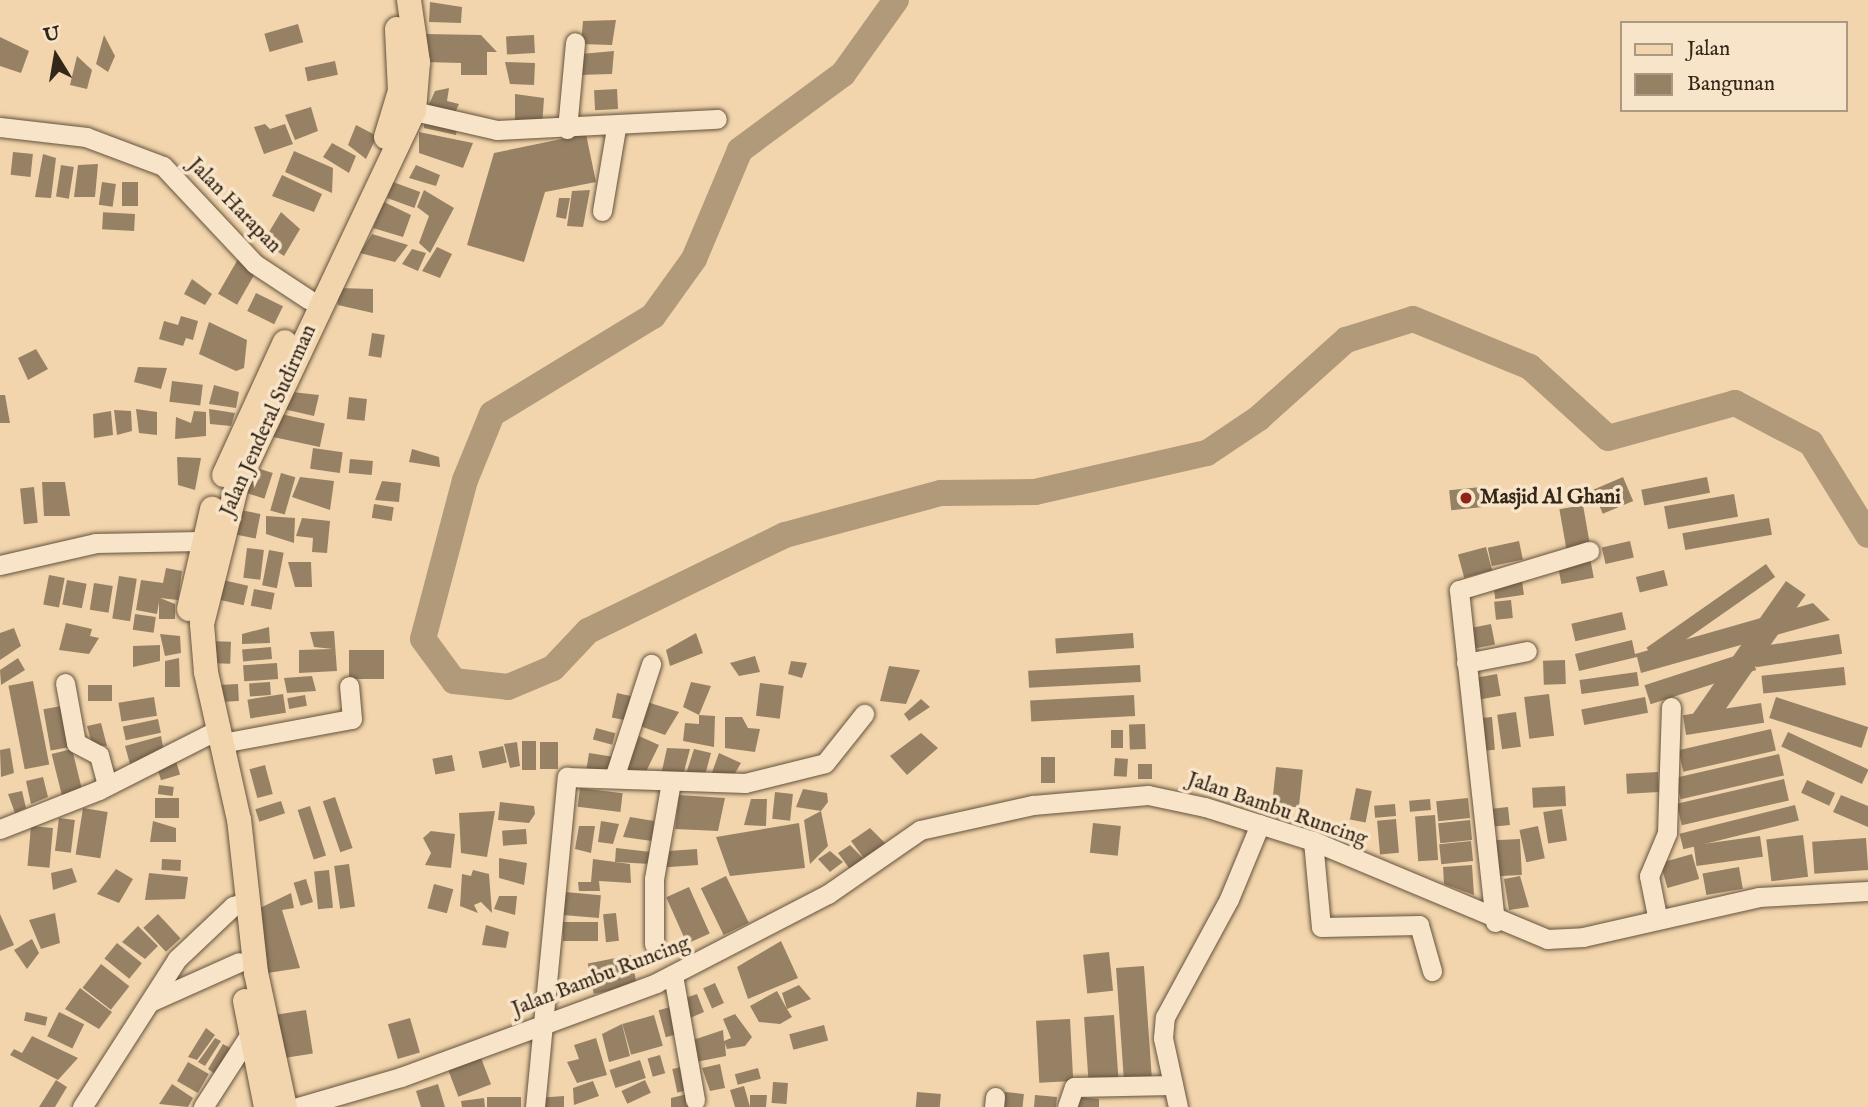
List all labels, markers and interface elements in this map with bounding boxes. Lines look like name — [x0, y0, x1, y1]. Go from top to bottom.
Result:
north arrow — [21, 21, 91, 91]
legend — [1619, 21, 1847, 112]
text: U — [42, 22, 62, 49]
text: Jalan — [1687, 36, 1730, 63]
text: Bangunan — [1687, 71, 1775, 98]
street label: Jalan Harapan — [182, 153, 286, 259]
street label: Jalan Jenderal Sudirman — [215, 321, 323, 521]
place label: Masjid Al Ghani — [1480, 485, 1621, 511]
marker: Masjid Al Ghani — [1458, 490, 1474, 506]
street label: Jalan Bambu Runcing — [1184, 767, 1370, 853]
street label: Jalan Bambu Runcing — [508, 931, 694, 1023]

